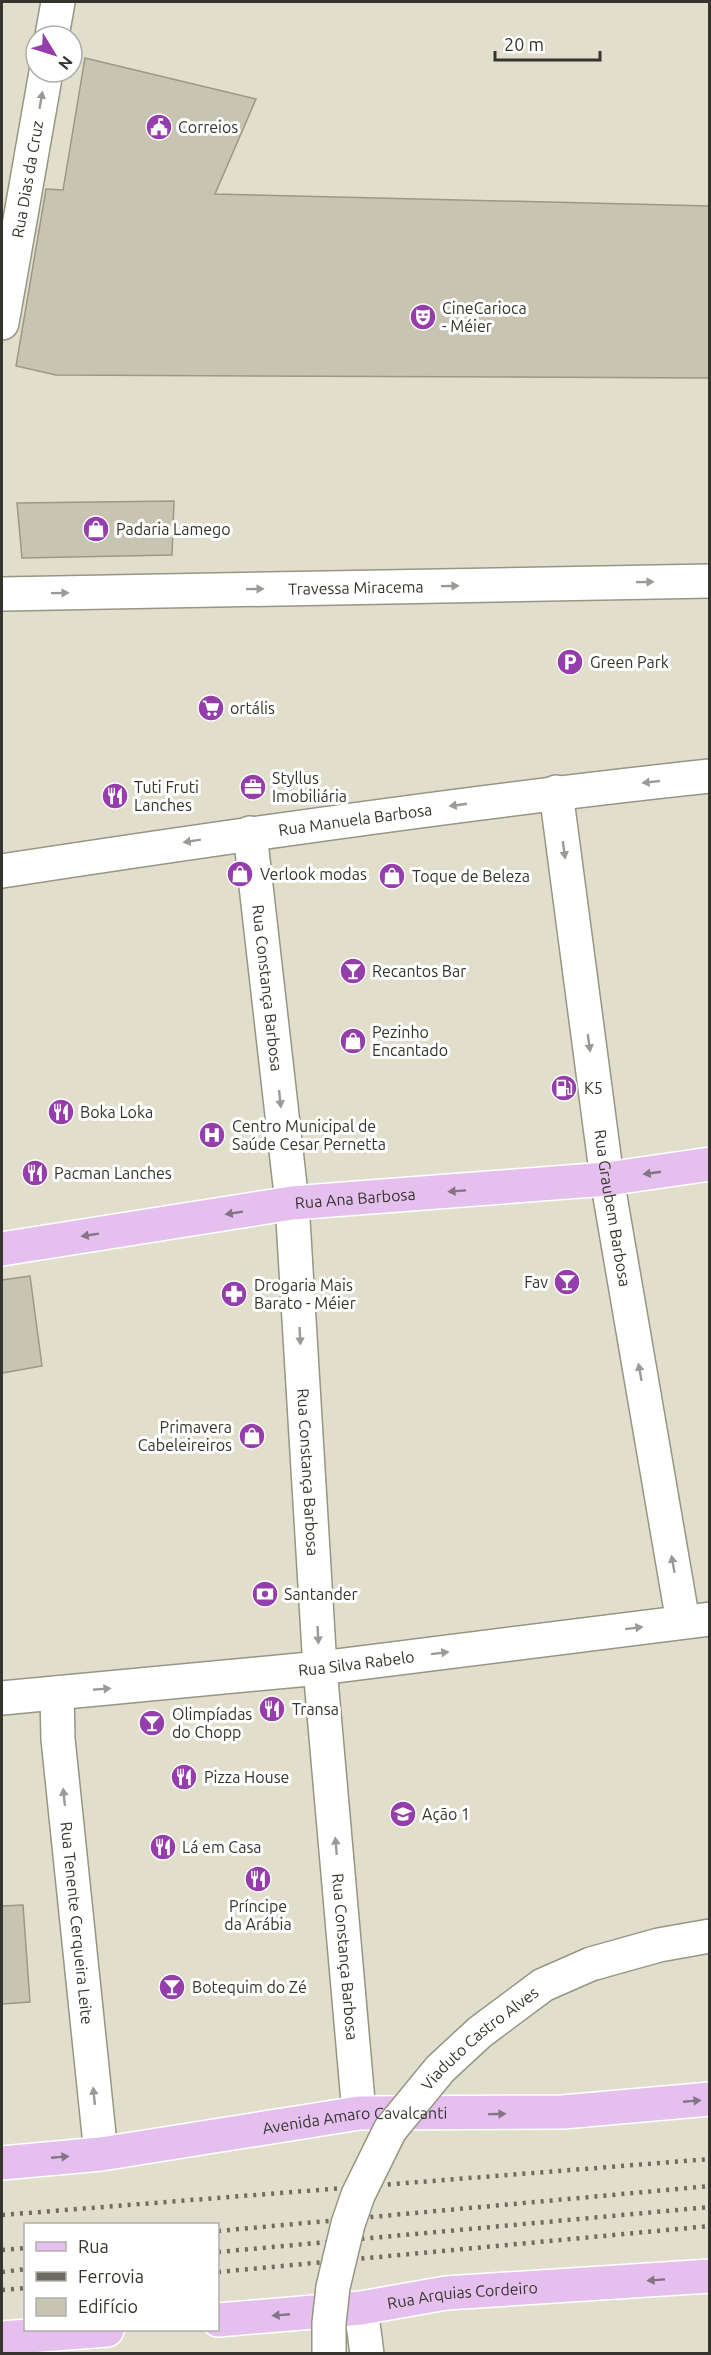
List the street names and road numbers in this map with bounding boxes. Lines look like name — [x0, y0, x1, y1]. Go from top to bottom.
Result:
street label: Rua Dias da Cruz — [8, 119, 46, 239]
street label: Travessa Miracema — [288, 577, 424, 598]
street label: Rua Manuela Barbosa — [277, 800, 433, 839]
street label: Rua Constança Barbosa — [249, 904, 286, 1072]
street label: Rua Graubem Barbosa — [592, 1128, 634, 1288]
street label: Rua Ana Barbosa — [294, 1185, 416, 1212]
street label: Rua Constança Barbosa — [294, 1388, 322, 1556]
street label: Rua Silva Rabelo — [297, 1647, 416, 1679]
street label: Rua Tenente Cerqueira Leite — [58, 1821, 97, 2025]
street label: Rua Constança Barbosa — [329, 1872, 362, 2041]
street label: Viaduto Castro Alves — [417, 1983, 542, 2094]
street label: Avenida Amaro Cavalcanti — [261, 2104, 447, 2137]
street label: Rua Arquias Cordeiro — [386, 2278, 538, 2312]

